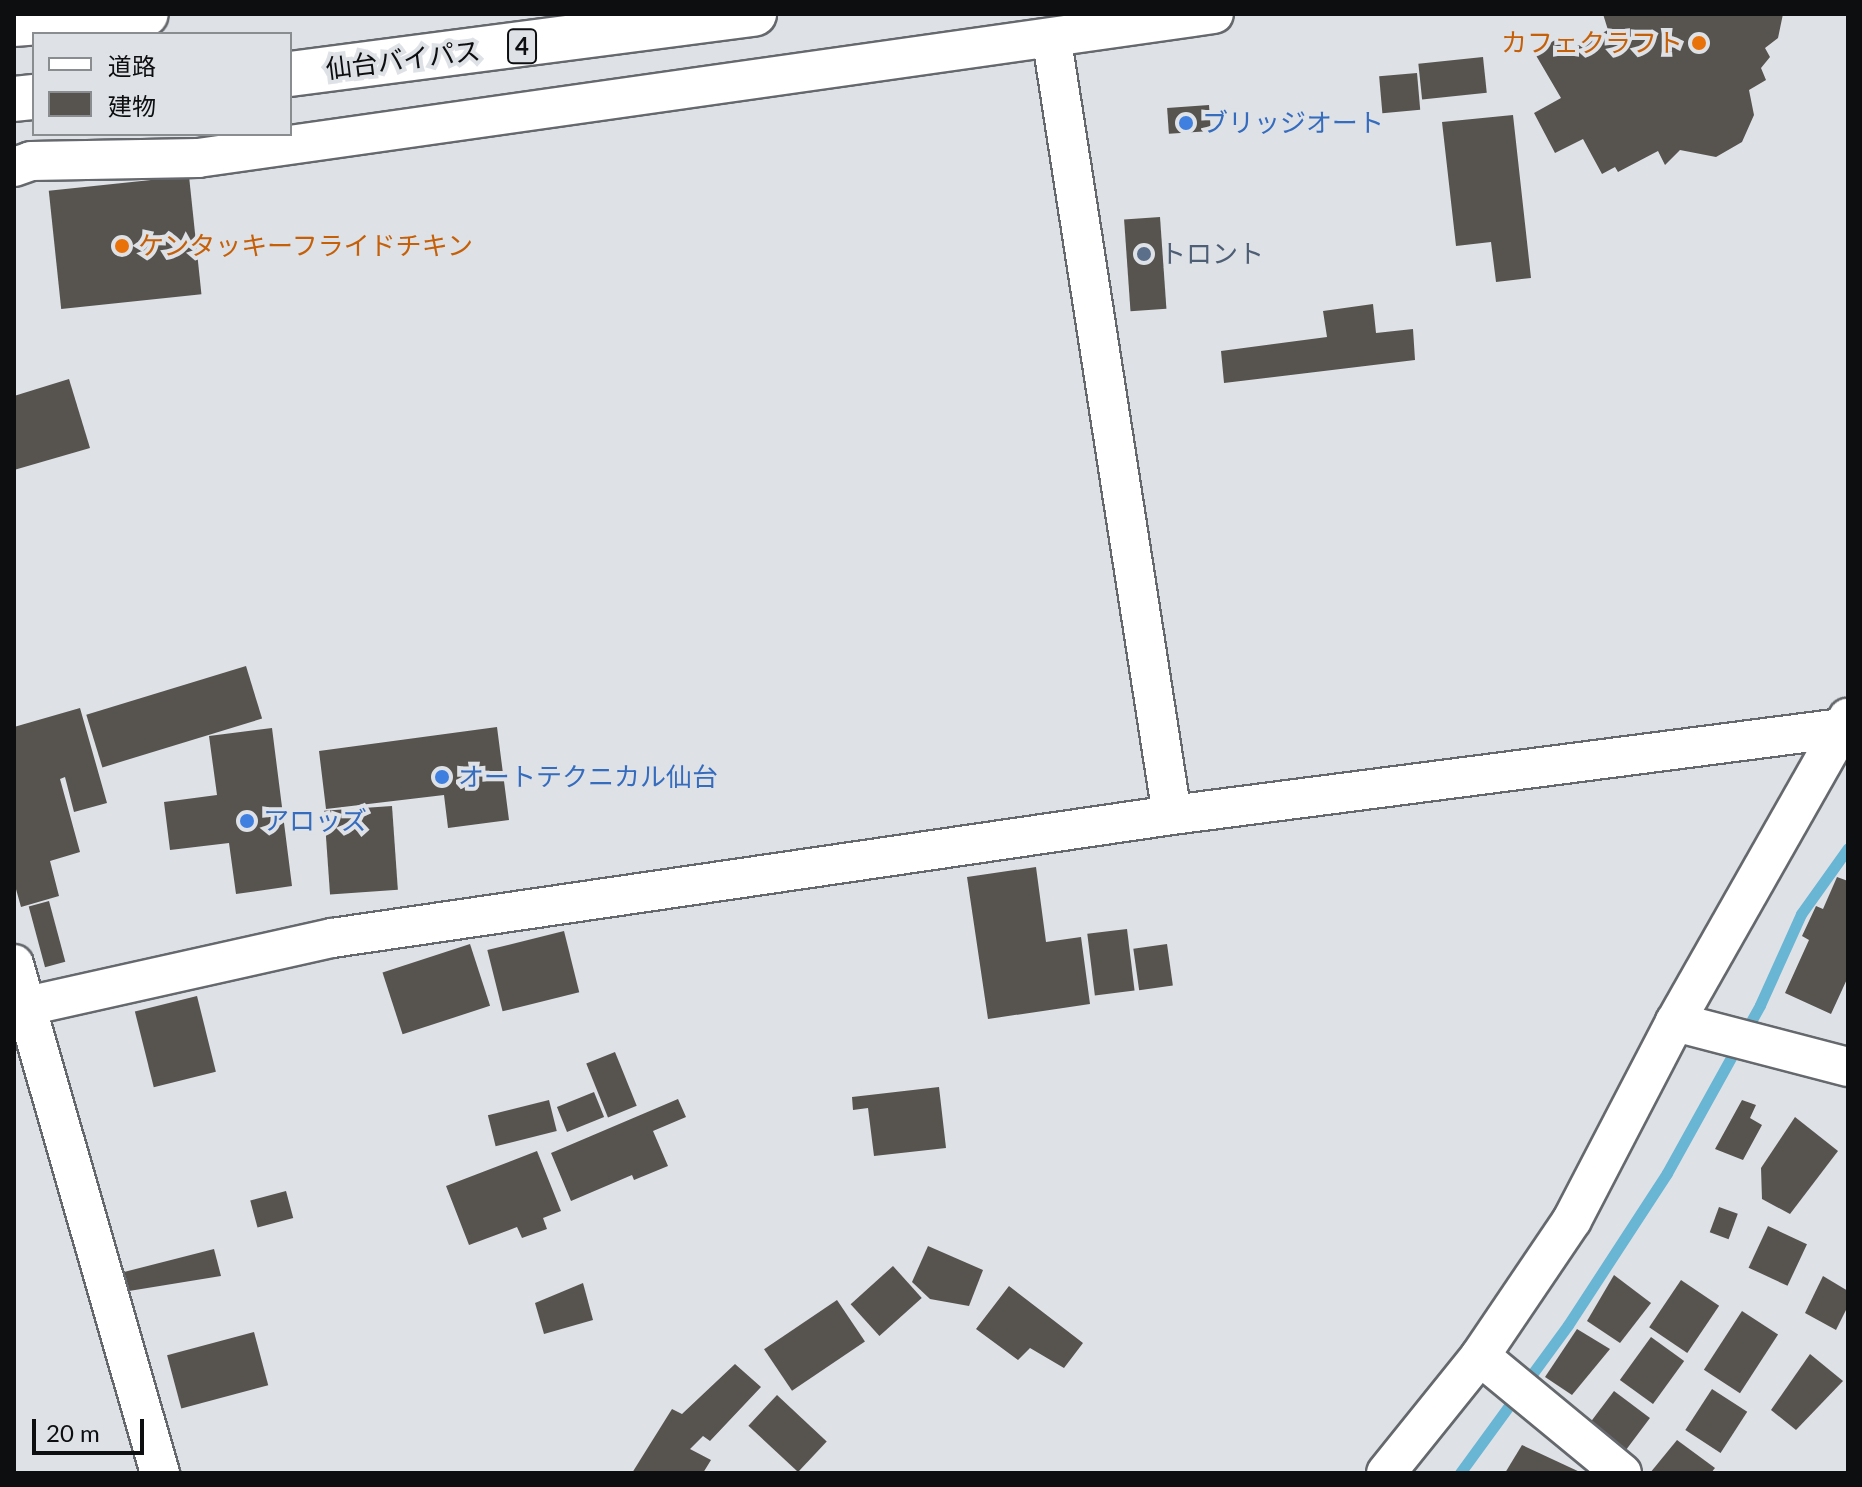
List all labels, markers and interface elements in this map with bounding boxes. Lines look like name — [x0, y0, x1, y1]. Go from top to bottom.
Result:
road number: 4 — [506, 26, 538, 66]
place label: カフェクラフト — [1501, 27, 1683, 59]
legend — [32, 32, 292, 136]
marker: カフェクラフト — [1690, 34, 1708, 52]
street label: 仙台バイパス — [324, 35, 482, 85]
text: 道路 — [108, 51, 156, 80]
text: 建物 — [108, 91, 156, 120]
place label: ブリッジオート — [1202, 107, 1384, 139]
marker: ブリッジオート — [1177, 114, 1195, 132]
place label: ケンタッキーフライドチキン — [138, 230, 476, 262]
marker: ケンタッキーフライドチキン — [113, 237, 131, 255]
place label: トロント — [1160, 238, 1264, 270]
marker: トロント — [1135, 245, 1153, 263]
place label: オートテクニカル仙台 — [458, 761, 718, 793]
marker: オートテクニカル仙台 — [433, 768, 451, 786]
place label: アロッズ — [263, 805, 367, 837]
marker: アロッズ — [238, 812, 256, 830]
scale bar — [36, 1403, 148, 1453]
text: 20 m — [46, 1418, 100, 1447]

